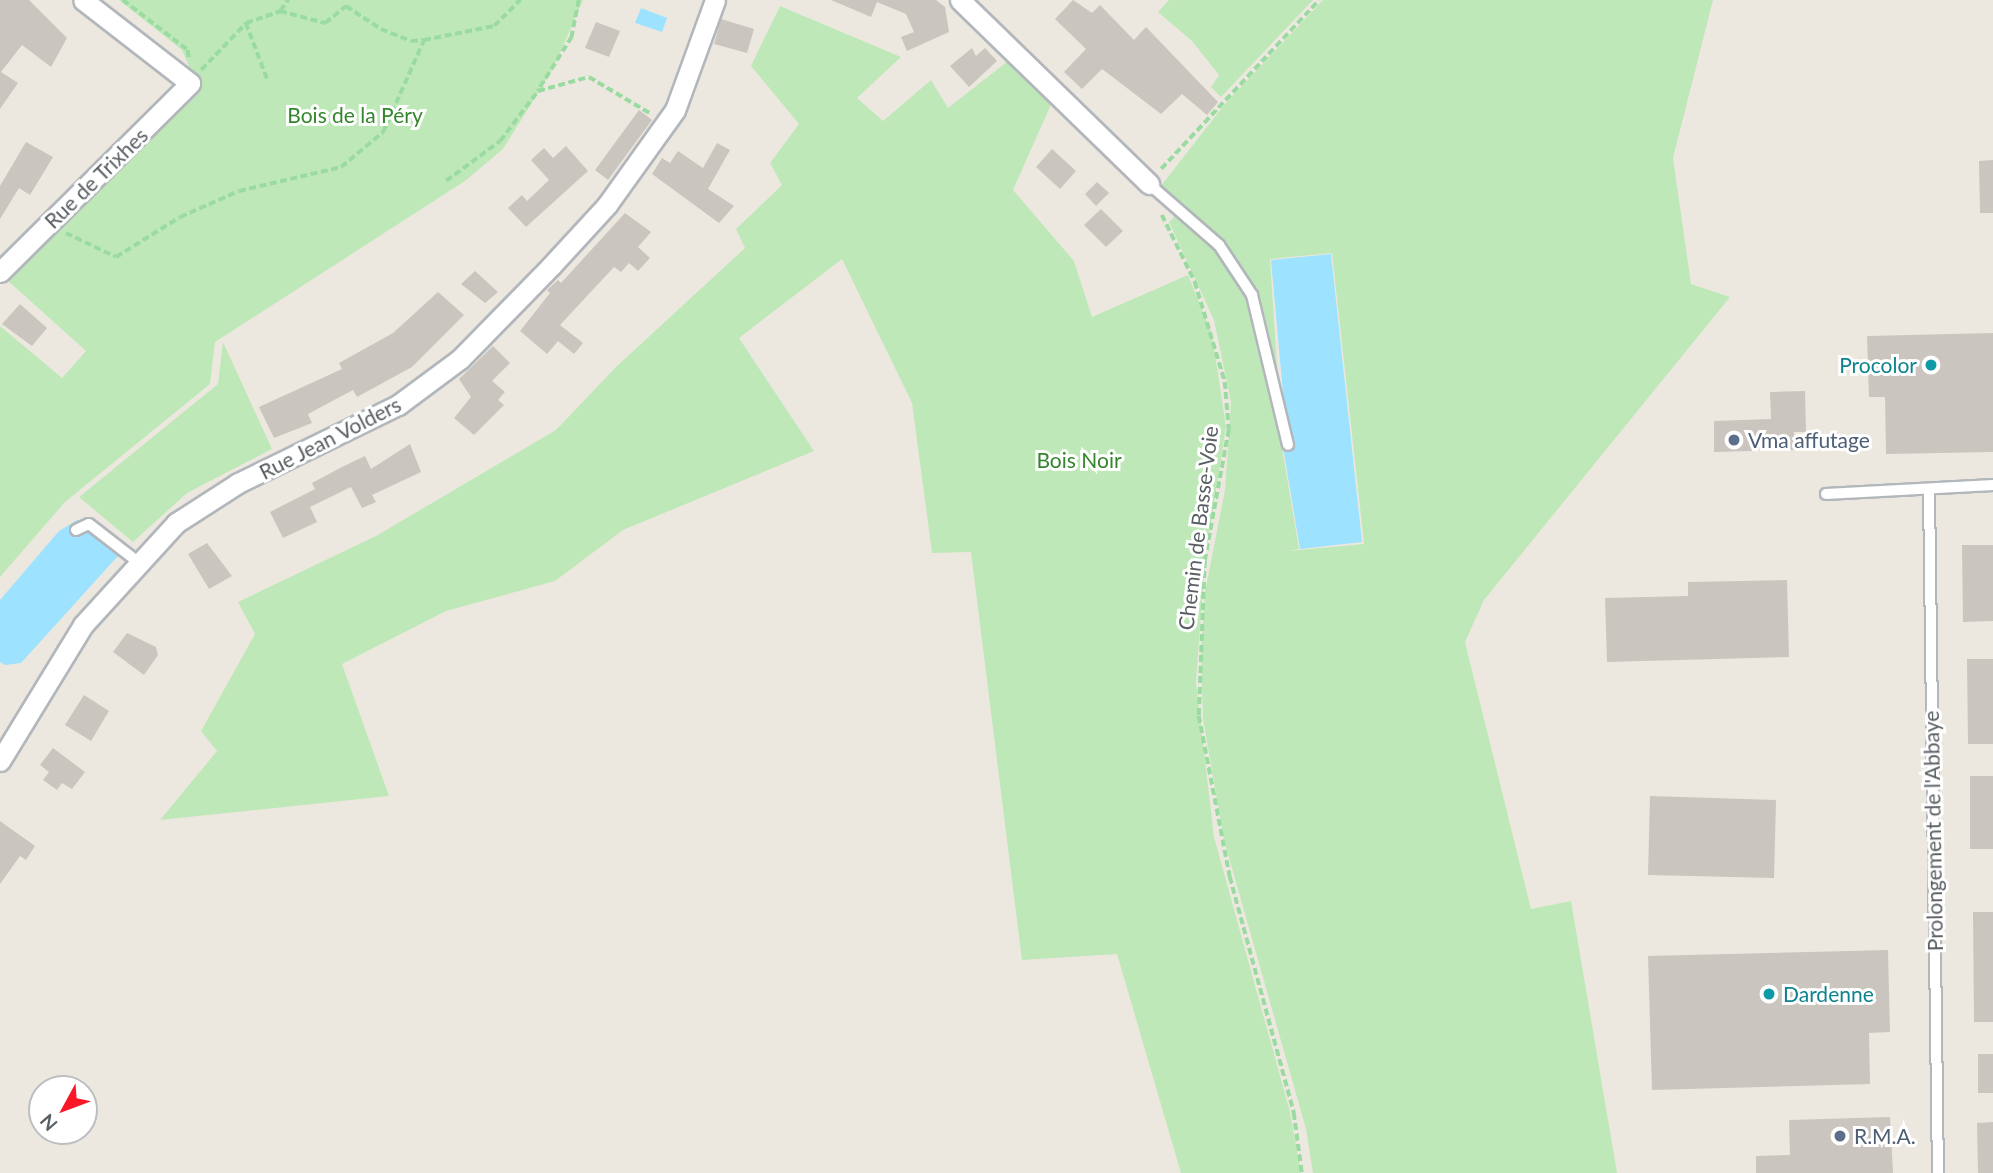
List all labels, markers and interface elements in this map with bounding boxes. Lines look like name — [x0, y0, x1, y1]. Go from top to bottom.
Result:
park label: Bois de la Péry — [287, 102, 423, 128]
street label: Rue de Trixhes — [39, 122, 153, 234]
place label: Procolor — [1839, 352, 1917, 378]
marker: Procolor — [1923, 357, 1939, 373]
street label: Rue Jean Volders — [254, 391, 406, 485]
street label: Chemin de Basse-Voie — [1173, 425, 1223, 631]
place label: Vma affutage — [1748, 427, 1870, 453]
marker: Vma affutage — [1726, 432, 1742, 448]
park label: Bois Noir — [1036, 447, 1122, 473]
street label: Prolongement de l'Abbaye — [1918, 711, 1948, 951]
place label: Dardenne — [1783, 981, 1874, 1007]
marker: Dardenne — [1761, 986, 1777, 1002]
north arrow — [28, 1075, 98, 1145]
text: N — [35, 1110, 62, 1136]
place label: R.M.A. — [1854, 1123, 1916, 1149]
marker: R.M.A. — [1832, 1128, 1848, 1144]

